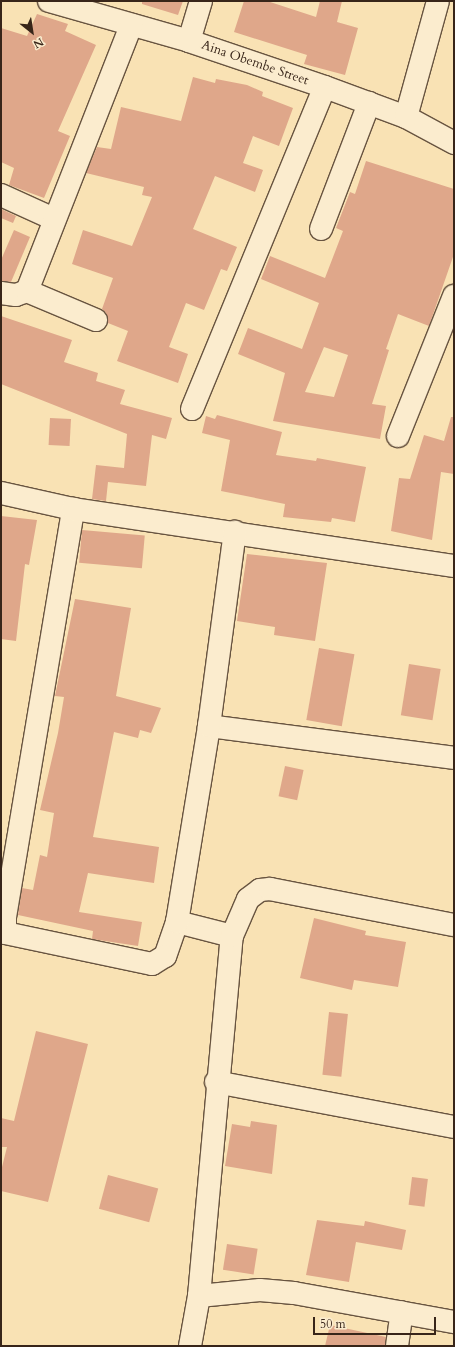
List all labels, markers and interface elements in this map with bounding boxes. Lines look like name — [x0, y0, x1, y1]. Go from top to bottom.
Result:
north arrow — [12, 12, 52, 52]
text: N — [30, 34, 46, 52]
street label: Aina Obembe Street — [199, 37, 311, 89]
scale bar — [315, 1309, 438, 1335]
text: 50 m — [320, 1316, 346, 1332]

